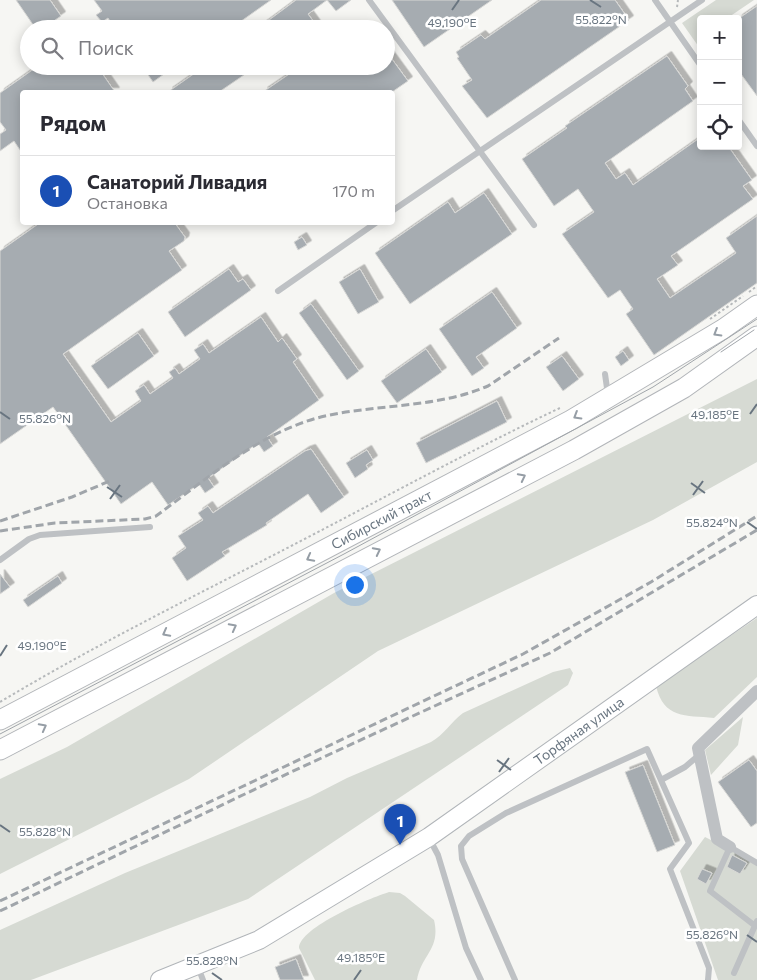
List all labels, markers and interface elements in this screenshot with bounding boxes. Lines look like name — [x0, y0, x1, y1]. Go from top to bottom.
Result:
text: 55.822°N — [575, 12, 627, 26]
text: 49.190°E — [427, 15, 477, 29]
map controls — [697, 15, 742, 150]
button: + — [697, 15, 742, 60]
search box — [20, 20, 395, 75]
icon: search — [38, 34, 66, 62]
text: Поиск — [78, 36, 134, 59]
button: − — [697, 60, 742, 105]
button: locate — [697, 105, 742, 150]
text: Рядом — [40, 110, 106, 135]
text: Санаторий Ливадия — [87, 170, 267, 193]
text: 1 — [52, 181, 60, 200]
text: 170 m — [332, 181, 375, 200]
text: Остановка — [87, 193, 168, 212]
one-way arrow — [713, 326, 722, 336]
text: 49.185°E — [691, 407, 739, 421]
one-way arrow — [574, 410, 583, 420]
text: 55.826°N — [19, 411, 71, 425]
one-way arrow — [516, 473, 525, 483]
street label: Сибирский тракт — [328, 485, 435, 553]
text: 55.824°N — [686, 515, 738, 529]
one-way arrow — [372, 547, 381, 557]
one-way arrow — [306, 552, 315, 562]
your location — [342, 572, 368, 598]
one-way arrow — [228, 623, 237, 633]
one-way arrow — [162, 627, 171, 637]
text: 49.190°E — [17, 638, 67, 652]
street label: Торфяная улица — [530, 693, 627, 768]
one-way arrow — [38, 723, 47, 733]
pin: 1 — [384, 804, 416, 845]
text: 55.828°N — [19, 824, 71, 838]
text: 55.826°N — [686, 927, 738, 941]
text: 49.185°E — [337, 950, 385, 964]
text: 55.828°N — [186, 953, 238, 967]

